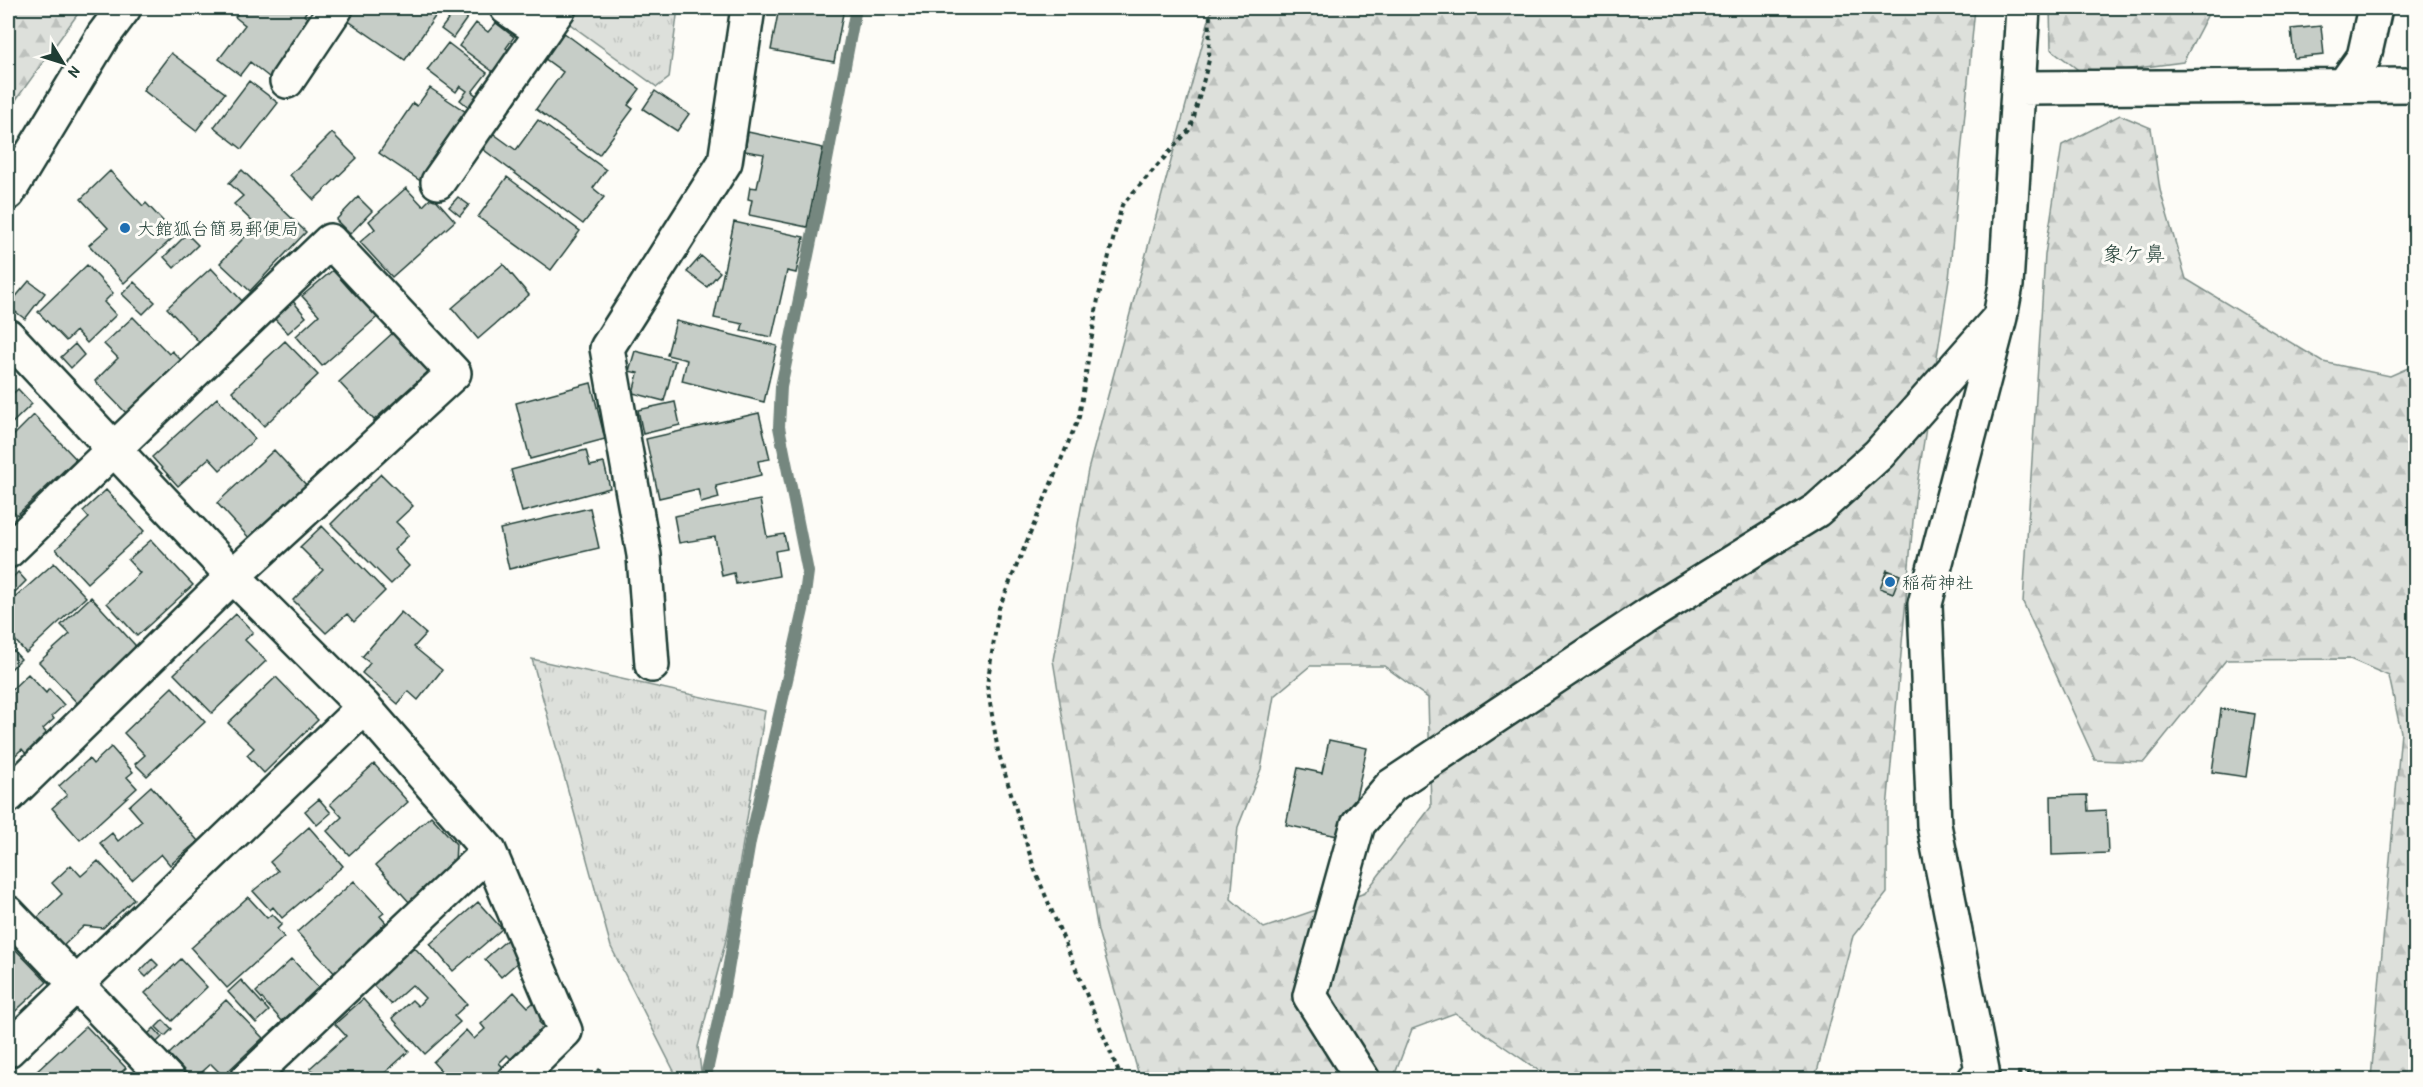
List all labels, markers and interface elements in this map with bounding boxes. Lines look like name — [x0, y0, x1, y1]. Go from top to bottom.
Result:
north arrow — [33, 33, 93, 93]
text: N — [63, 62, 86, 83]
place label: 大館狐台簡易郵便局 — [137, 216, 299, 241]
marker: 大館狐台簡易郵便局 — [118, 221, 132, 235]
district label: 象ケ鼻 — [2103, 239, 2166, 268]
place label: 稲荷神社 — [1902, 570, 1974, 595]
marker: 稲荷神社 — [1883, 575, 1897, 589]

